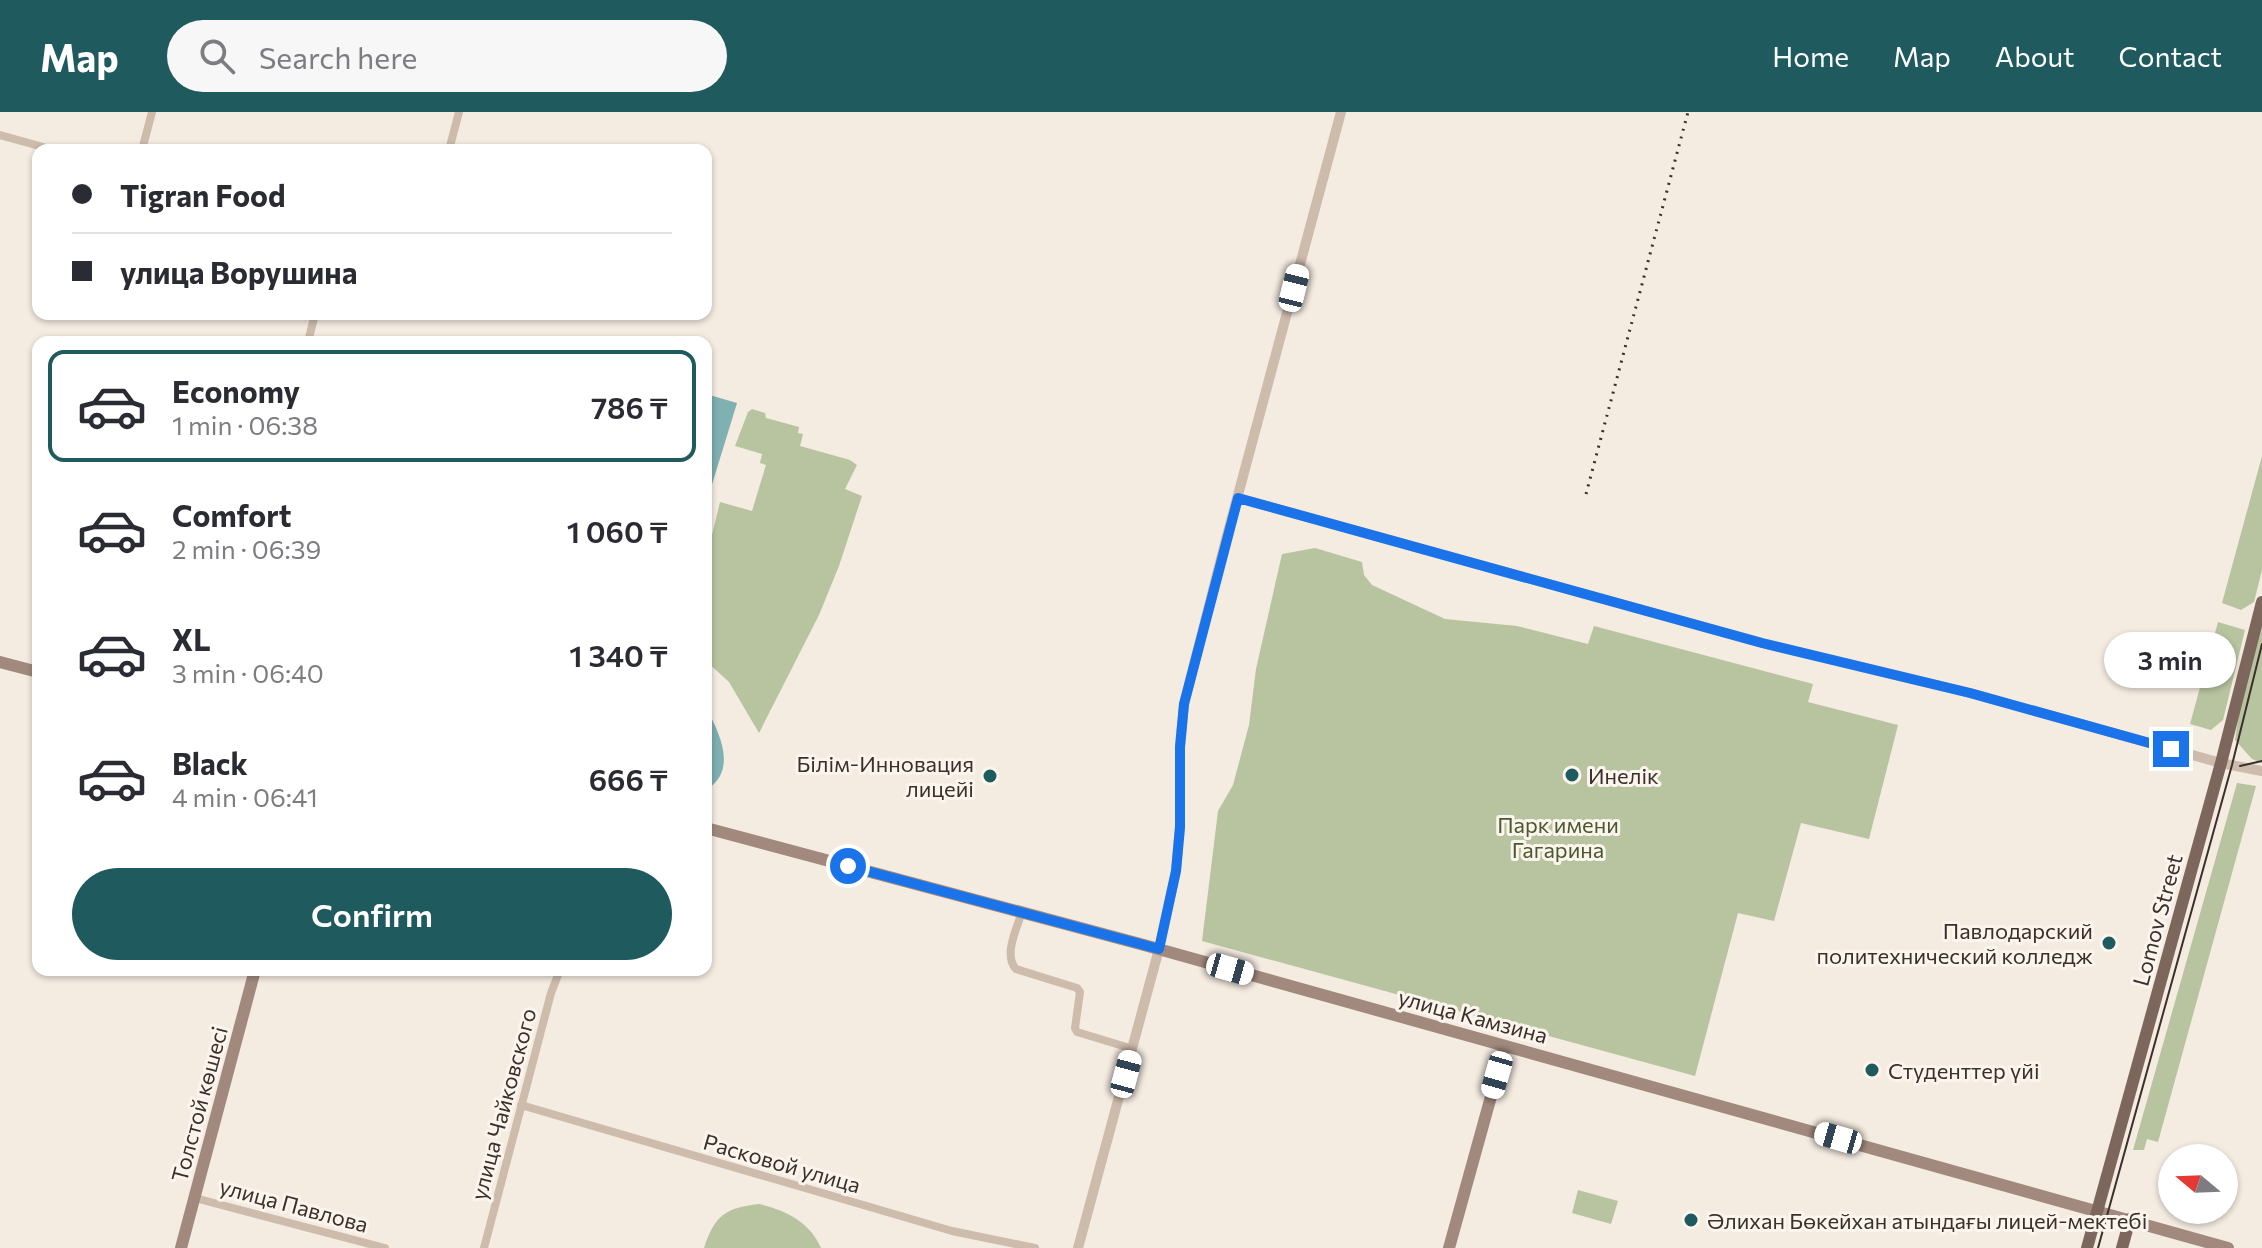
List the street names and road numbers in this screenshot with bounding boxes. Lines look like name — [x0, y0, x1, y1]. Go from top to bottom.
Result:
street label: Lomov Street — [2126, 851, 2188, 989]
street label: улица Камзина — [1395, 983, 1551, 1049]
street label: улица Чайковского — [464, 1005, 542, 1203]
street label: Толстой көшесі — [165, 1023, 233, 1185]
street label: Расковой улица — [700, 1128, 864, 1198]
street label: улица Павлова — [217, 1172, 371, 1238]

